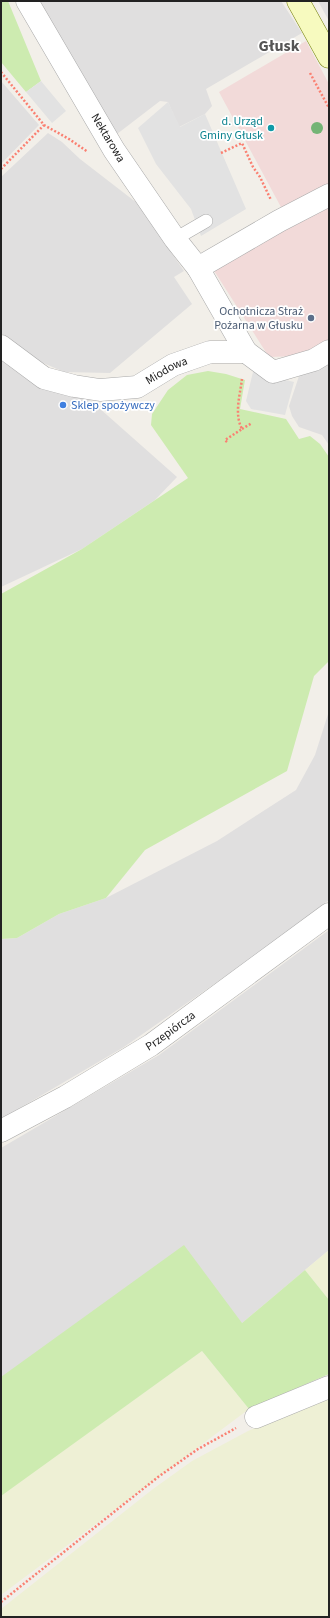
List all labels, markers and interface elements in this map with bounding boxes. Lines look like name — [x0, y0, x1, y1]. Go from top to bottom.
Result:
district label: Głusk — [259, 35, 300, 57]
street label: Nektarowa — [87, 110, 129, 166]
place label: d. Urząd Gminy Głusk — [200, 113, 263, 144]
marker: d. Urząd Gminy Głusk — [266, 123, 276, 133]
place label: Ochotnicza Straż Pożarna w Głusku — [214, 303, 303, 334]
marker: Ochotnicza Straż Pożarna w Głusku — [306, 313, 316, 323]
street label: Miodowa — [142, 352, 190, 389]
place label: Sklep spożywczy — [71, 397, 155, 414]
marker: Sklep spożywczy — [58, 400, 68, 410]
street label: Przepiórcza — [142, 1007, 199, 1055]

